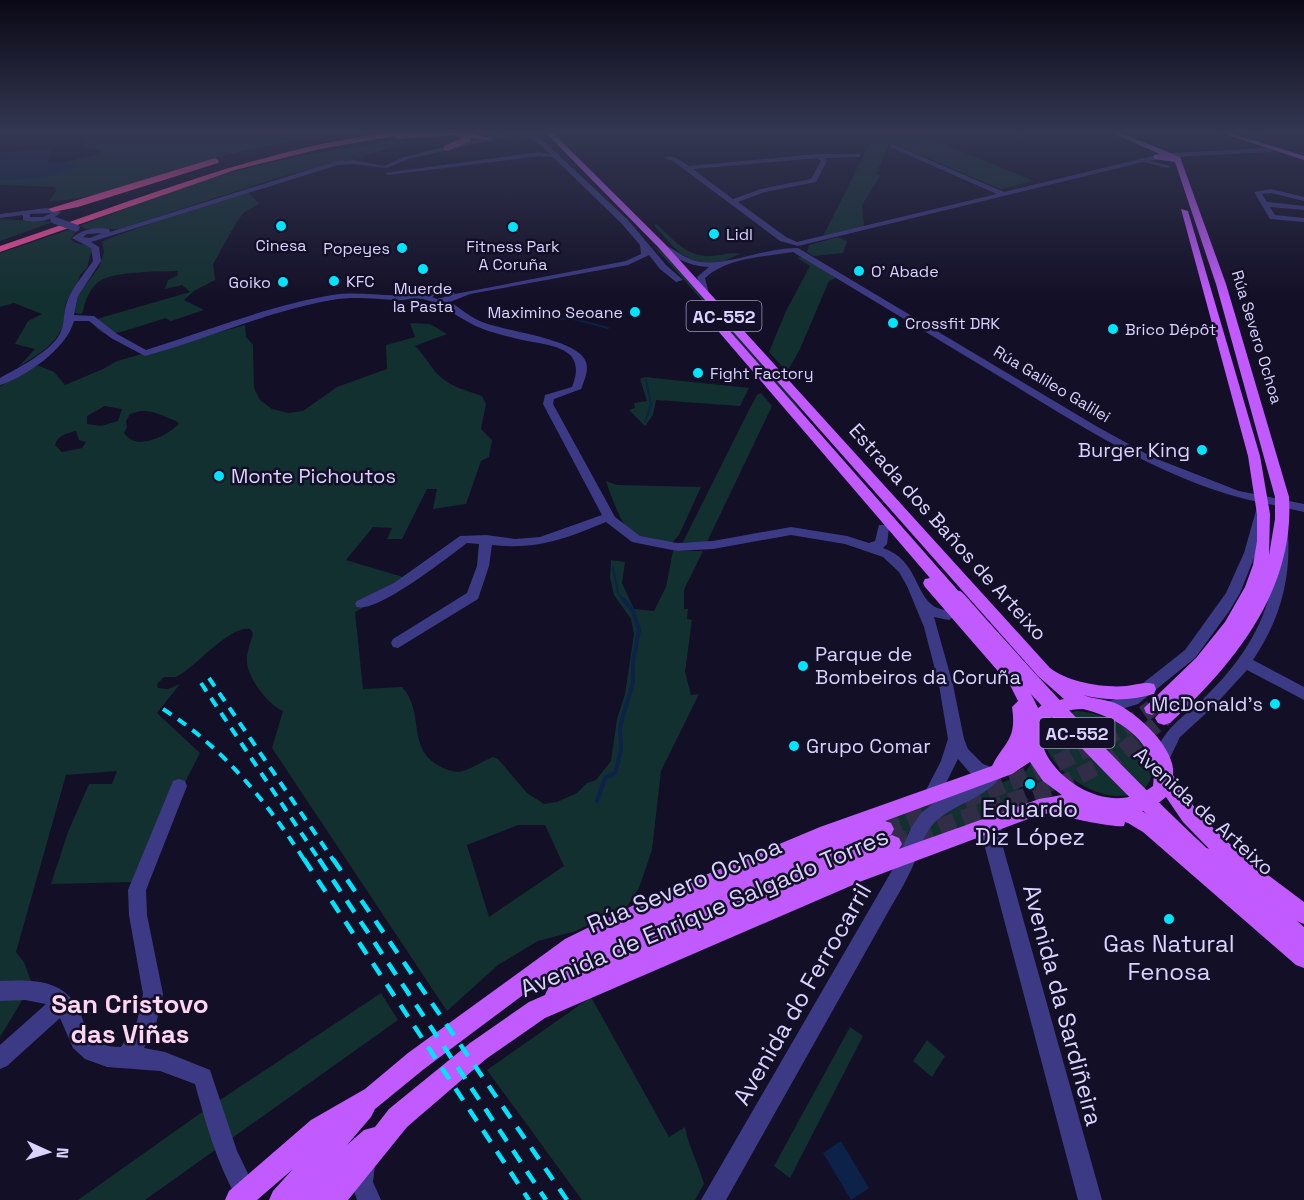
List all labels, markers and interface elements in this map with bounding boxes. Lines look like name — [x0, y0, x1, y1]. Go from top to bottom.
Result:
marker: Cinesa — [274, 219, 288, 233]
marker: Fitness Park A Coruña — [506, 220, 520, 234]
place label: Lidl — [726, 224, 753, 245]
marker: Lidl — [707, 227, 721, 241]
place label: Cinesa — [255, 235, 307, 256]
place label: Fitness Park A Coruña — [466, 236, 560, 275]
place label: Popeyes — [323, 238, 390, 259]
marker: Popeyes — [395, 241, 409, 255]
place label: O' Abade — [871, 261, 939, 282]
marker: Muerde la Pasta — [416, 262, 430, 276]
marker: O' Abade — [852, 264, 866, 278]
street label: Rúa Severo Ochoa — [1227, 268, 1287, 406]
place label: KFC — [346, 271, 375, 292]
place label: Goiko — [229, 272, 271, 293]
marker: KFC — [327, 274, 341, 288]
marker: Goiko — [276, 275, 290, 289]
place label: Muerde la Pasta — [393, 278, 453, 317]
road number: AC-552 — [686, 301, 762, 331]
place label: Maximino Seoane — [487, 302, 623, 323]
marker: Maximino Seoane — [628, 305, 642, 319]
place label: Crossfit DRK — [905, 313, 1000, 334]
marker: Crossfit DRK — [886, 316, 900, 330]
place label: Brico Dépôt — [1125, 319, 1216, 340]
marker: Brico Dépôt — [1106, 322, 1120, 336]
street label: Rúa Galileo Galilei — [990, 341, 1114, 427]
place label: Fight Factory — [710, 363, 813, 384]
marker: Fight Factory — [691, 366, 705, 380]
street label: Estrada dos Baños de Arteixo — [843, 418, 1053, 646]
place label: Burger King — [1078, 437, 1190, 463]
marker: Burger King — [1195, 443, 1209, 457]
place label: Monte Pichoutos — [231, 463, 396, 489]
marker: Monte Pichoutos — [212, 469, 226, 483]
place label: Parque de Bombeiros da Coruña — [815, 641, 1021, 690]
marker: Parque de Bombeiros da Coruña — [796, 659, 810, 673]
place label: McDonald's — [1151, 691, 1263, 717]
marker: McDonald's — [1268, 697, 1282, 711]
road number: AC-552 — [1040, 718, 1114, 748]
place label: Grupo Comar — [806, 733, 931, 759]
marker: Grupo Comar — [787, 739, 801, 753]
street label: Avenida de Arteixo — [1128, 741, 1280, 881]
marker: Eduardo Diz López — [1023, 777, 1037, 791]
place label: Eduardo Diz López — [975, 793, 1085, 852]
street label: Avenida de Enrique Salgado Torres — [515, 820, 893, 1004]
street label: Rúa Severo Ochoa — [582, 830, 786, 940]
street label: Avenida do Ferrocarril — [726, 877, 878, 1111]
street label: Avenida da Sardiñeira — [1016, 881, 1110, 1129]
marker: Gas Natural Fenosa — [1162, 912, 1176, 926]
place label: Gas Natural Fenosa — [1103, 928, 1235, 987]
district label: San Cristovo das Viñas — [51, 987, 209, 1051]
north arrow — [18, 1122, 78, 1182]
text: N — [52, 1147, 73, 1159]

